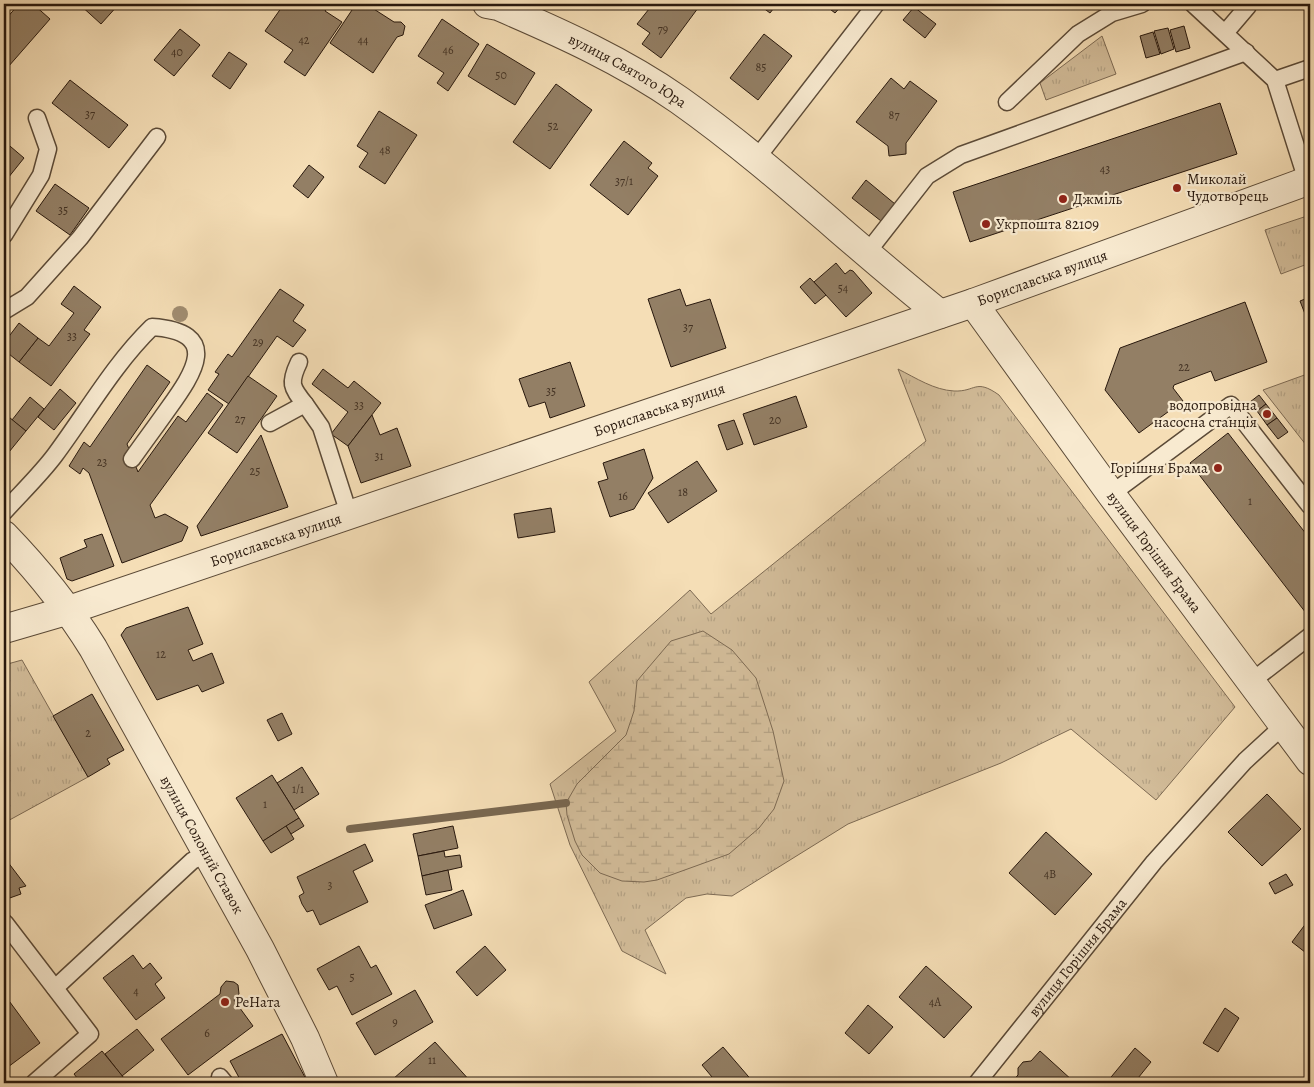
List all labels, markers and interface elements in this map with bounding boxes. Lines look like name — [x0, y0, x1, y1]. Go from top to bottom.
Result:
house number: 79 — [658, 21, 668, 37]
street label: вулиця Святого Юра — [565, 29, 691, 112]
house number: 42 — [298, 32, 310, 48]
house number: 44 — [358, 32, 369, 48]
house number: 46 — [443, 42, 454, 58]
house number: 40 — [171, 44, 183, 60]
house number: 85 — [756, 59, 766, 75]
house number: 50 — [495, 67, 507, 83]
house number: 37 — [85, 106, 96, 122]
house number: 87 — [889, 107, 900, 123]
house number: 52 — [548, 118, 559, 134]
house number: 48 — [379, 142, 391, 158]
house number: 43 — [1100, 161, 1110, 177]
place label: Миколай Чудотворець — [1187, 169, 1269, 206]
house number: 37/1 — [615, 173, 633, 189]
marker: Миколай Чудотворець — [1171, 182, 1183, 194]
place label: Джміль — [1073, 189, 1123, 209]
marker: Джміль — [1057, 193, 1069, 205]
house number: 35 — [58, 202, 68, 218]
place label: Укрпошта 82109 — [996, 214, 1099, 234]
marker: Укрпошта 82109 — [980, 218, 992, 230]
street label: Бориславська вулиця — [974, 245, 1110, 311]
house number: 54 — [838, 280, 849, 296]
house number: 37 — [683, 319, 694, 335]
house number: 33 — [67, 328, 77, 344]
house number: 29 — [252, 334, 264, 350]
house number: 22 — [1178, 359, 1190, 375]
street label: Бориславська вулиця — [591, 378, 728, 441]
house number: 35 — [546, 383, 556, 399]
place label: водопровідна насосна станція — [1154, 395, 1257, 432]
house number: 33 — [354, 397, 364, 413]
marker: водопровідна насосна станція — [1261, 408, 1273, 420]
house number: 27 — [235, 411, 246, 427]
house number: 20 — [769, 412, 781, 428]
house number: 31 — [374, 448, 384, 464]
house number: 23 — [97, 454, 107, 470]
place label: Горішня Брама — [1110, 458, 1208, 478]
marker: Горішня Брама — [1212, 462, 1224, 474]
house number: 25 — [250, 463, 260, 479]
house number: 18 — [678, 484, 688, 500]
street label: вулиця Горішня Брама — [1102, 487, 1206, 617]
house number: 16 — [618, 488, 628, 504]
house number: 1 — [1248, 493, 1252, 509]
street label: Бориславська вулиця — [207, 508, 344, 571]
house number: 12 — [156, 646, 166, 662]
house number: 2 — [85, 725, 91, 741]
street label: вулиця Солоний Ставок — [156, 772, 249, 918]
house number: 1/1 — [292, 781, 304, 797]
house number: 1 — [263, 796, 267, 812]
house number: 4В — [1044, 866, 1056, 882]
house number: 3 — [328, 877, 333, 893]
street label: вулиця Горішня Брама — [1024, 894, 1131, 1021]
house number: 5 — [349, 969, 355, 985]
house number: 4 — [133, 983, 139, 999]
place label: РеНата — [235, 992, 281, 1012]
house number: 4А — [929, 994, 942, 1010]
marker: РеНата — [219, 996, 231, 1008]
house number: 9 — [392, 1014, 398, 1030]
house number: 6 — [204, 1025, 210, 1041]
house number: 11 — [428, 1052, 436, 1068]

